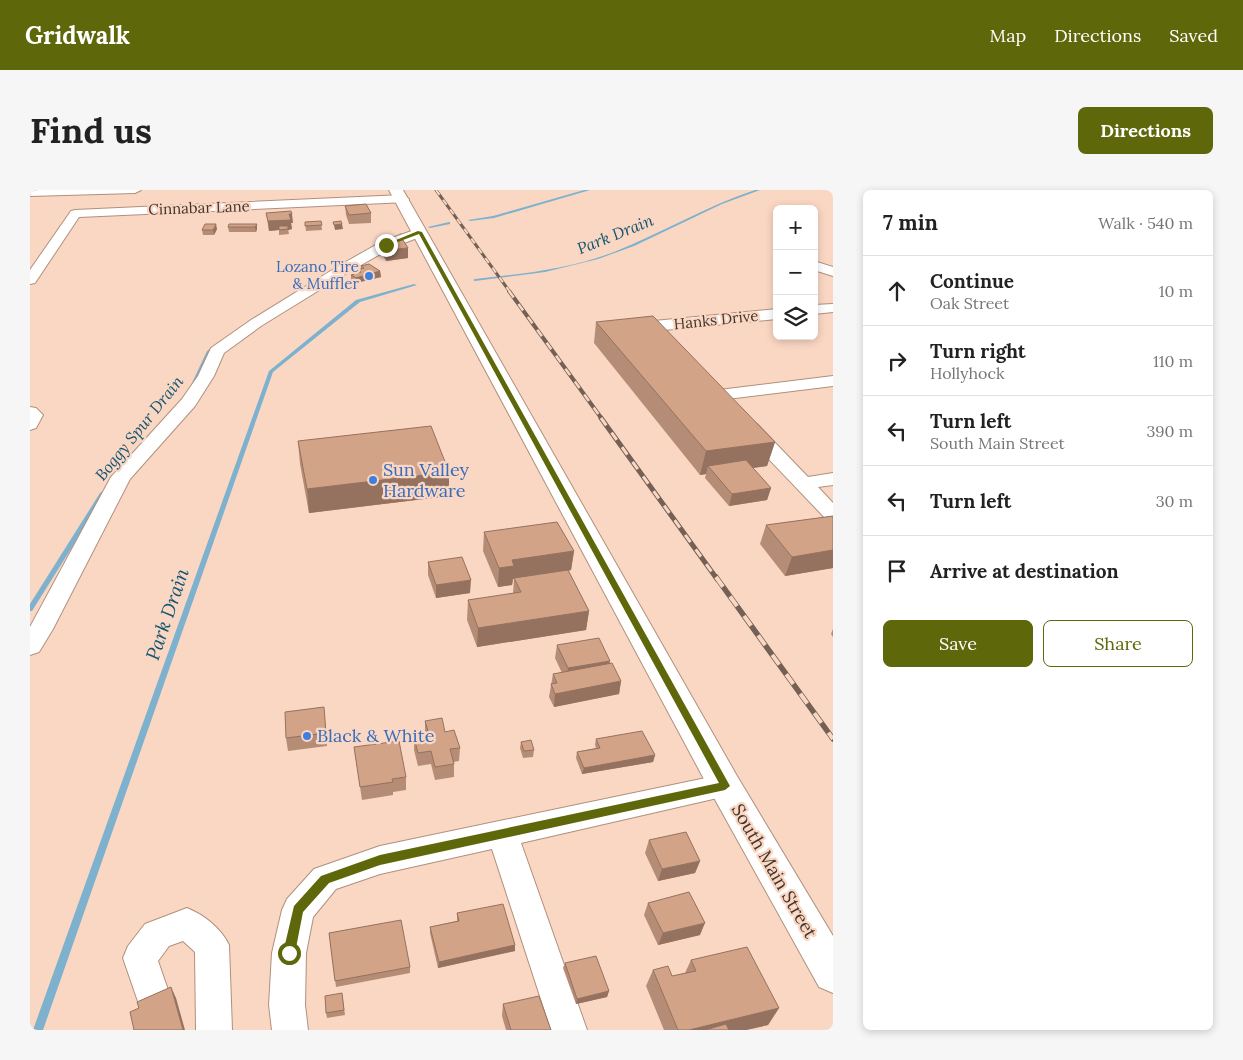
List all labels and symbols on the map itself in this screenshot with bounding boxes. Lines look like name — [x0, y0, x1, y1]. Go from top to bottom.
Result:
street label: Cinnabar Lane — [148, 196, 250, 219]
water label: Park Drain — [574, 210, 656, 258]
route end — [375, 234, 398, 257]
place label: Lozano Tire & Muffler — [276, 257, 360, 293]
marker: Lozano Tire & Muffler — [363, 270, 375, 282]
street label: Hanks Drive — [673, 306, 759, 333]
water label: Boggy Spur Drain — [91, 372, 187, 484]
place label: Sun Valley Hardware — [383, 458, 470, 502]
marker: Sun Valley Hardware — [367, 474, 379, 486]
water label: Park Drain — [140, 565, 194, 663]
place label: Black & White — [317, 724, 435, 747]
marker: Black & White — [301, 730, 313, 742]
street label: South Main Street — [727, 799, 822, 942]
route start — [278, 942, 301, 965]

